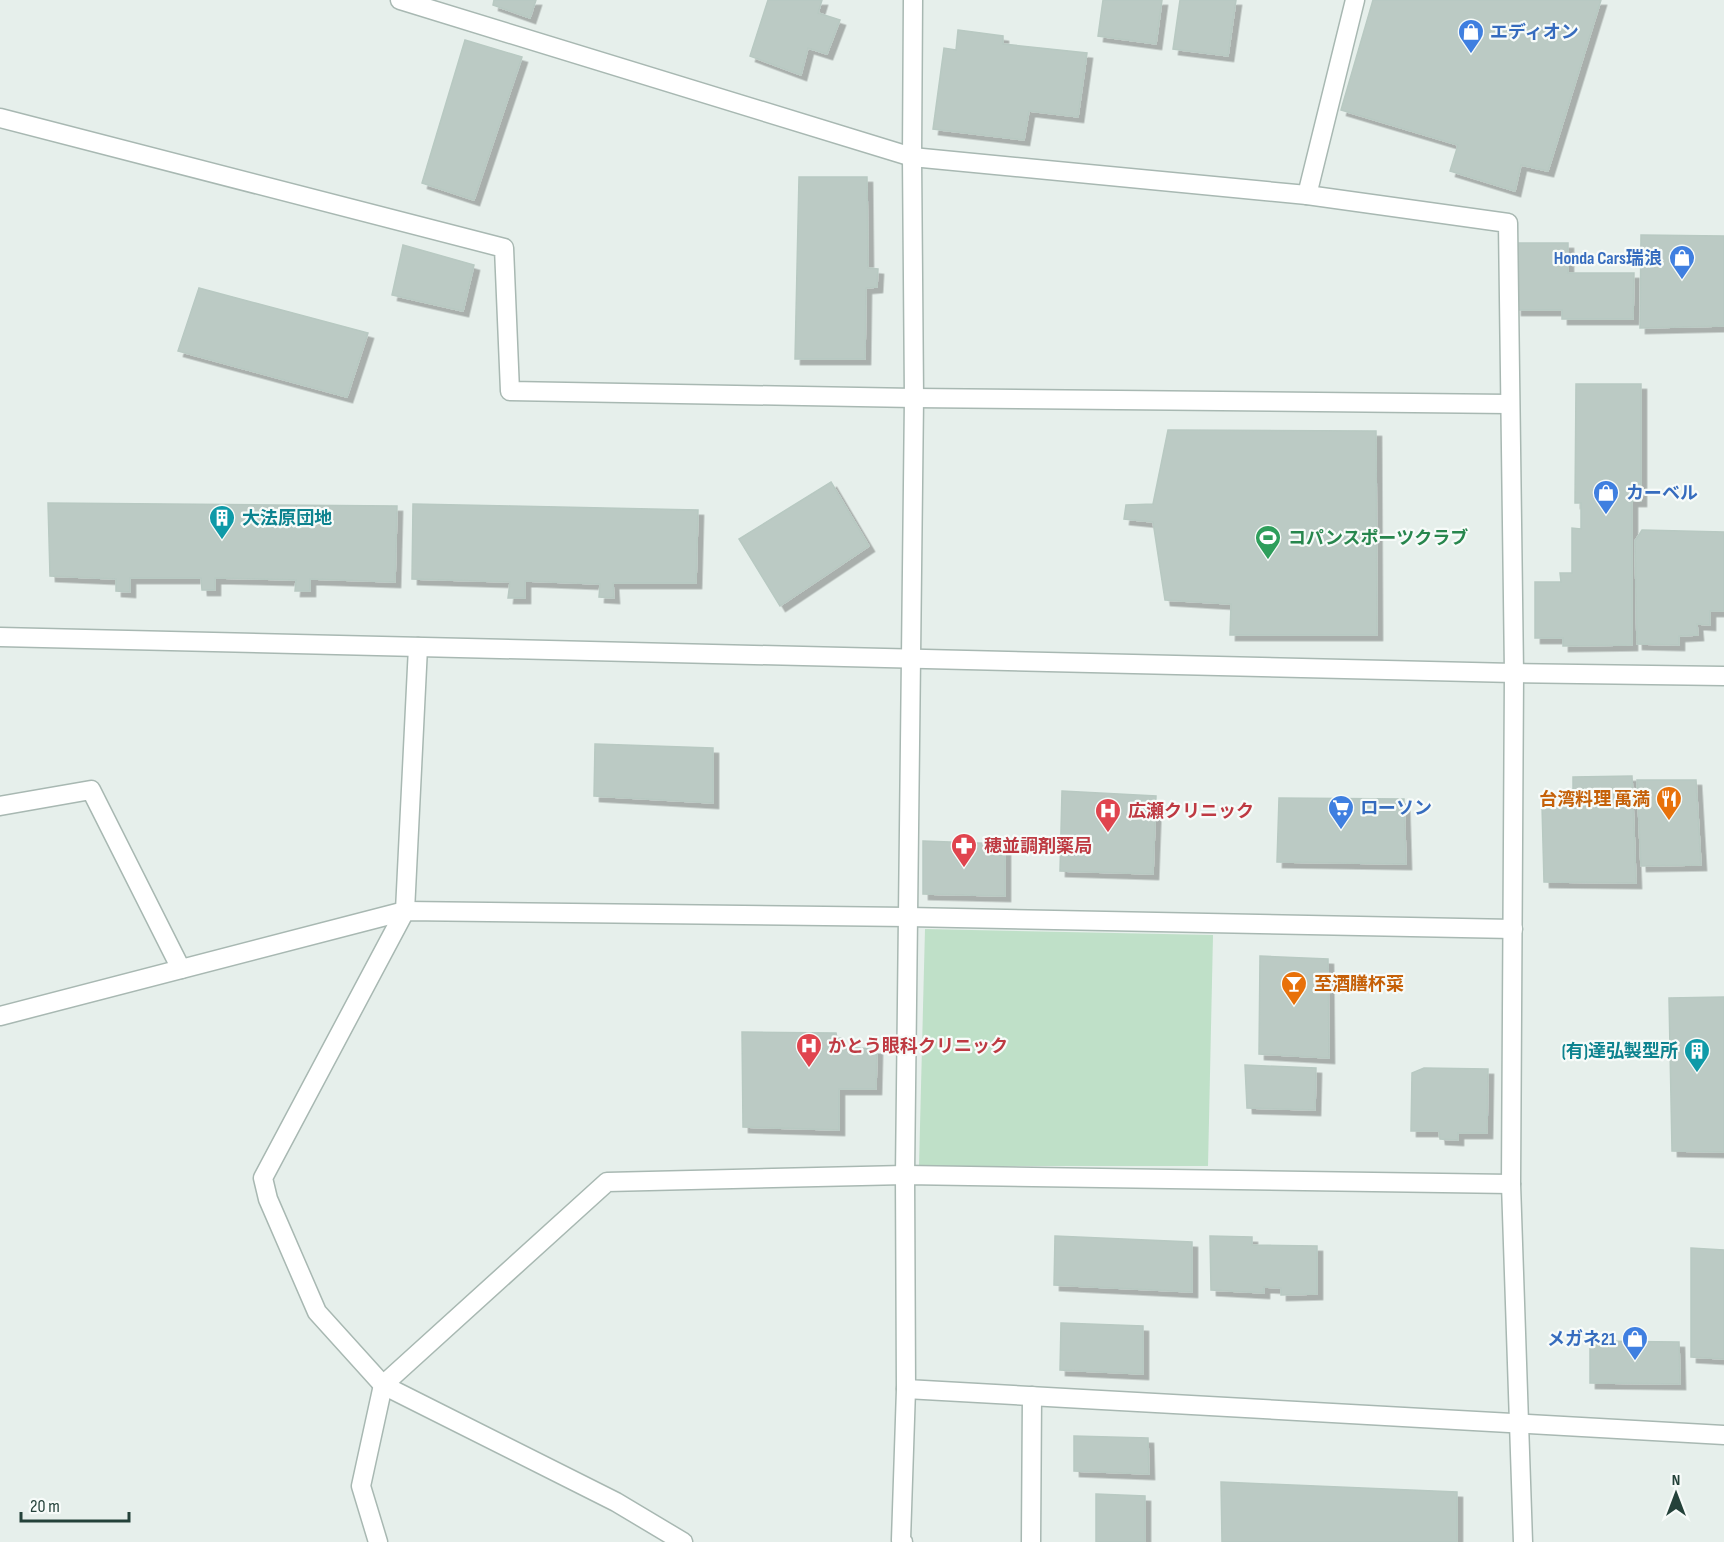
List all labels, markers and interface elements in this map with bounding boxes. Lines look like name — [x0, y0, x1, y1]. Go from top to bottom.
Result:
shop icon: エディオン — [1456, 17, 1486, 55]
place label: エディオン — [1490, 22, 1579, 43]
shop icon: Honda Cars瑞浪 — [1667, 243, 1697, 281]
place label: Honda Cars瑞浪 — [1554, 248, 1662, 269]
shop icon: カーベル — [1591, 478, 1621, 516]
place label: カーベル — [1626, 483, 1698, 504]
building icon: 大法原団地 — [207, 503, 237, 541]
place label: 大法原団地 — [242, 508, 332, 529]
sports icon: コパンスポーツクラブ — [1253, 523, 1283, 561]
place label: コパンスポーツクラブ — [1288, 528, 1468, 549]
restaurant icon: 台湾料理 萬満 — [1654, 784, 1684, 822]
place label: 台湾料理 萬満 — [1539, 789, 1650, 810]
supermarket icon: ローソン — [1326, 793, 1356, 831]
hospital icon: 広瀬クリニック — [1093, 796, 1123, 834]
place label: ローソン — [1360, 798, 1432, 819]
place label: 広瀬クリニック — [1128, 801, 1254, 822]
pharmacy icon: 穂並調剤薬局 — [949, 831, 979, 869]
place label: 穂並調剤薬局 — [984, 836, 1092, 857]
bar icon: 至酒膳杯菜 — [1279, 969, 1309, 1007]
place label: 至酒膳杯菜 — [1314, 974, 1404, 995]
hospital icon: かとう眼科クリニック — [794, 1031, 824, 1069]
place label: かとう眼科クリニック — [828, 1036, 1008, 1057]
building icon: (有)達弘製型所 — [1682, 1036, 1712, 1074]
place label: (有)達弘製型所 — [1562, 1041, 1678, 1062]
shop icon: メガネ21 — [1620, 1324, 1650, 1362]
place label: メガネ21 — [1547, 1329, 1616, 1350]
north arrow — [1646, 1464, 1706, 1524]
text: N — [1672, 1471, 1680, 1490]
scale bar — [21, 1485, 129, 1523]
text: 20 m — [30, 1496, 60, 1517]

